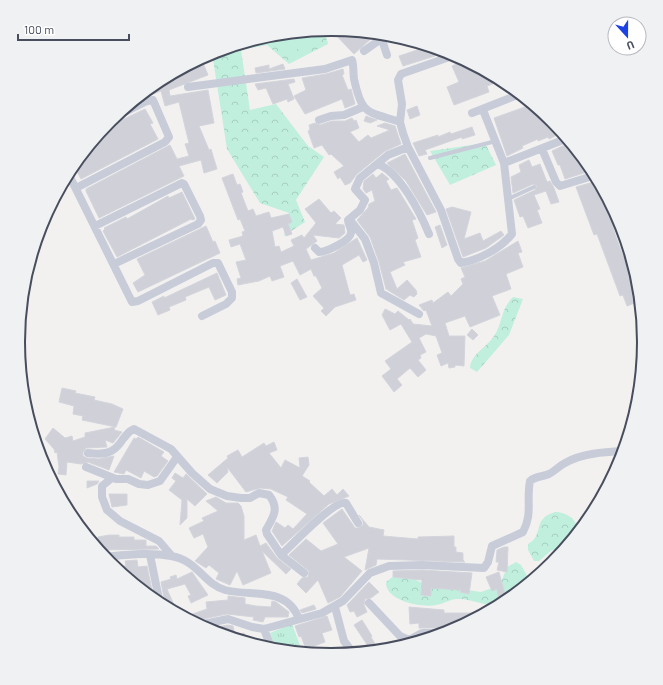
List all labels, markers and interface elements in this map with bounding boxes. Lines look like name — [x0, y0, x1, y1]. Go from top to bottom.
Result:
scale bar — [18, 16, 129, 42]
north arrow — [607, 16, 647, 56]
text: 100 m — [24, 22, 54, 36]
text: U — [625, 38, 636, 53]

